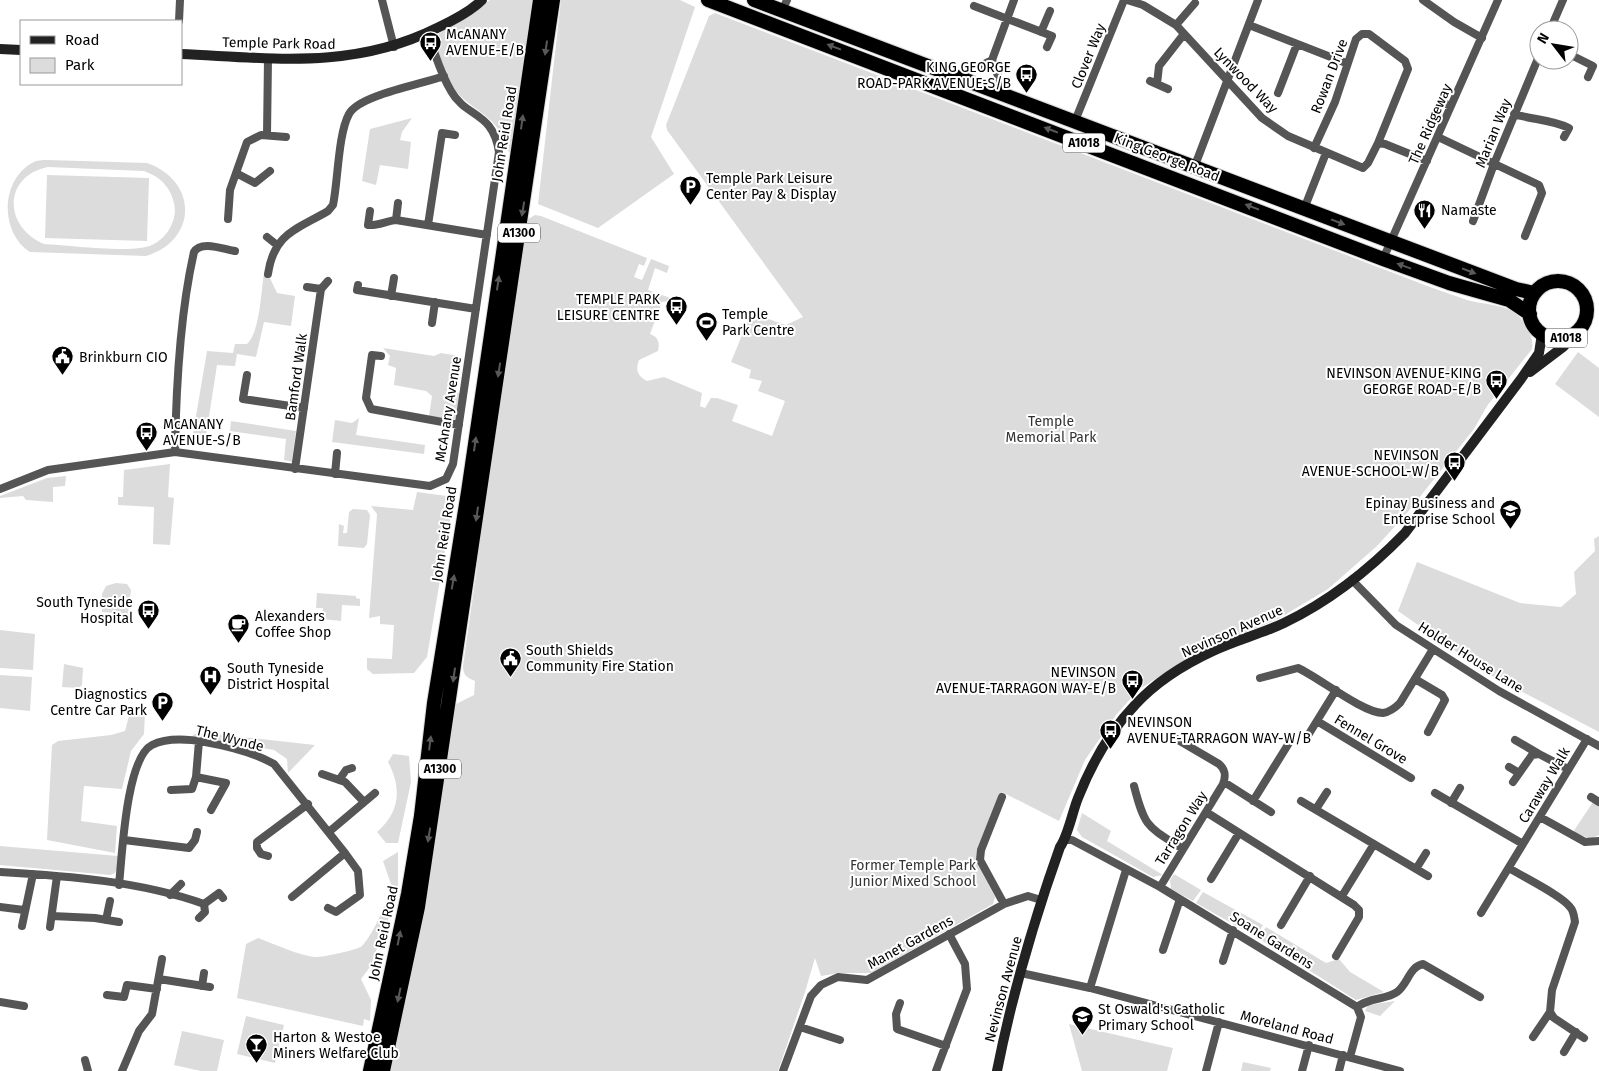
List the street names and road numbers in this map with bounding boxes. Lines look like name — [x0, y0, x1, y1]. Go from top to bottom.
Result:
street label: Clover Way — [1068, 21, 1109, 91]
street label: Temple Park Road — [222, 34, 336, 53]
street label: Rowan Drive — [1307, 36, 1351, 116]
street label: Lynwood Way — [1210, 44, 1281, 117]
street label: The Ridgeway — [1405, 81, 1456, 167]
street label: John Reid Road — [489, 85, 520, 183]
street label: Marian Way — [1472, 96, 1515, 170]
street label: King George Road — [1112, 129, 1222, 185]
road number: A1018 — [1063, 134, 1105, 152]
road number: A1300 — [498, 224, 540, 242]
road number: A1018 — [1545, 328, 1587, 348]
street label: Bamford Walk — [282, 332, 311, 422]
street label: McAnany Avenue — [432, 355, 465, 463]
street label: John Reid Road — [429, 485, 460, 583]
street label: Nevinson Avenue — [1179, 601, 1286, 661]
street label: Holder House Lane — [1415, 618, 1526, 697]
street label: Fennel Grove — [1331, 711, 1410, 768]
street label: The Wynde — [194, 722, 266, 755]
street label: Caraway Walk — [1515, 744, 1574, 826]
road number: A1300 — [419, 760, 461, 779]
street label: Tarragon Way — [1152, 788, 1211, 869]
street label: John Reid Road — [365, 884, 402, 982]
street label: Soane Gardens — [1227, 908, 1317, 973]
street label: Manet Gardens — [864, 912, 956, 973]
street label: Nevinson Avenue — [981, 934, 1026, 1044]
street label: Moreland Road — [1238, 1007, 1335, 1048]

